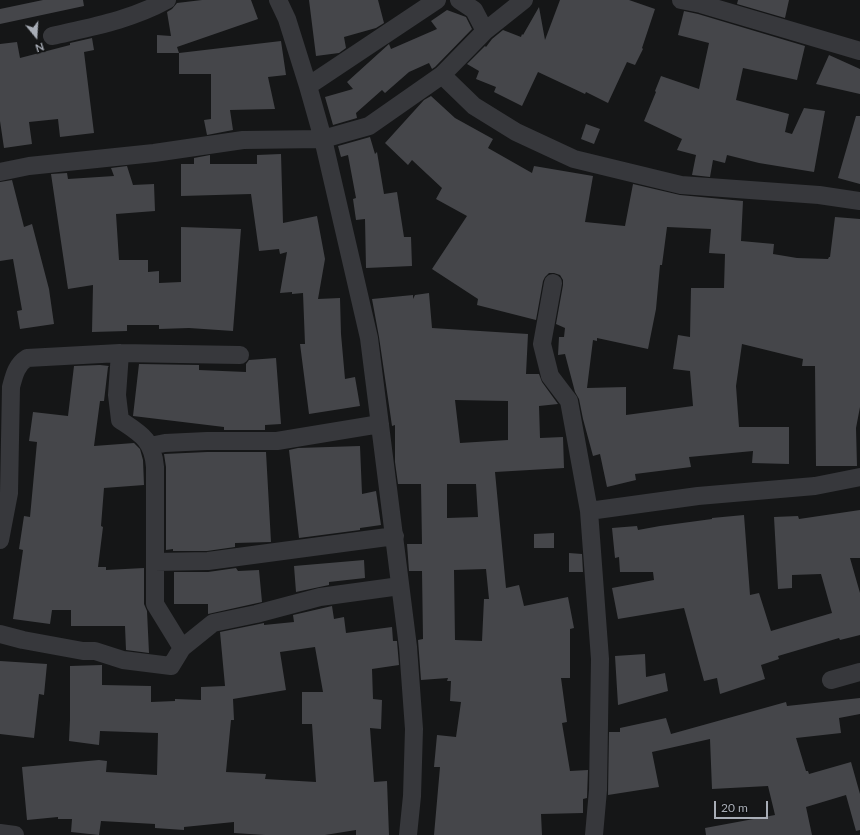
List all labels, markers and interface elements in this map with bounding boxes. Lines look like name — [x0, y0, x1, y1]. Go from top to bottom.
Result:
north arrow — [16, 16, 56, 56]
text: N — [34, 40, 46, 55]
scale bar — [716, 793, 770, 819]
text: 20 m — [721, 800, 748, 815]

